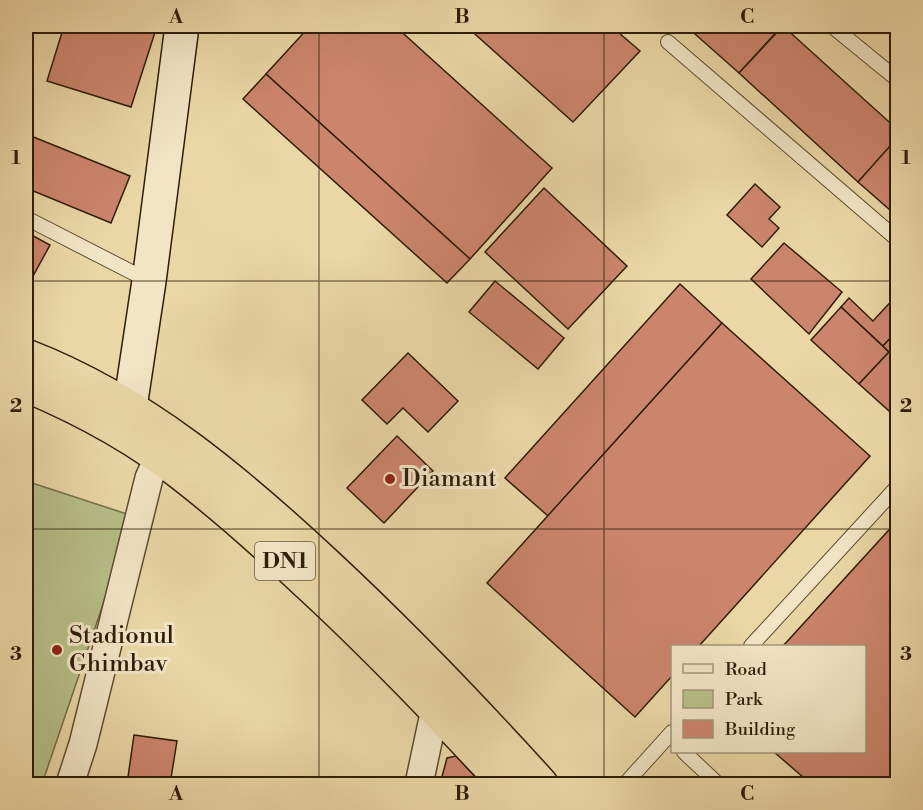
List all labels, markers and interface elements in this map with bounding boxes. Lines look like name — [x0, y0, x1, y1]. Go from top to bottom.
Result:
text: A — [168, 5, 184, 30]
text: B — [454, 5, 470, 30]
text: C — [740, 5, 754, 30]
text: 1 — [11, 146, 21, 171]
text: 1 — [901, 146, 911, 171]
text: 2 — [10, 394, 22, 419]
text: 2 — [900, 394, 912, 419]
place label: Diamant — [402, 464, 497, 494]
marker: Diamant — [383, 472, 397, 486]
road number: DN1 — [255, 542, 315, 580]
place label: Stadionul Ghimbav — [69, 621, 174, 679]
text: 3 — [10, 642, 22, 667]
text: 3 — [900, 642, 912, 667]
marker: Stadionul Ghimbav — [50, 643, 64, 657]
legend — [671, 645, 866, 753]
text: Road — [725, 658, 768, 681]
text: Park — [725, 688, 764, 711]
text: Building — [724, 718, 796, 741]
text: A — [168, 782, 184, 807]
text: B — [454, 782, 470, 807]
text: C — [740, 782, 754, 807]

